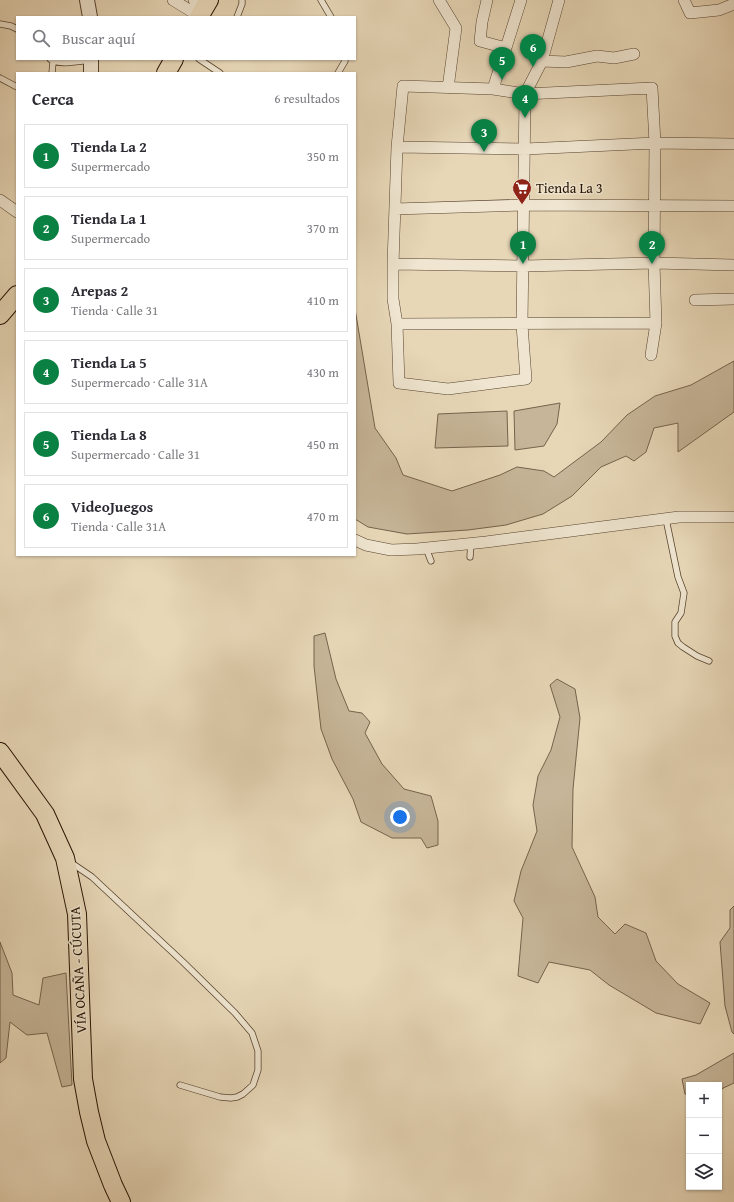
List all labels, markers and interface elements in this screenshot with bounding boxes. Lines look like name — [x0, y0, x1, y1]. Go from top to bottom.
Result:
search box — [16, 16, 356, 60]
icon: search — [30, 27, 52, 49]
text: Buscar aquí — [62, 28, 135, 49]
pin: 6 — [520, 34, 546, 67]
pin: 5 — [489, 47, 515, 80]
pin: 4 — [512, 85, 538, 118]
text: Cerca — [32, 86, 74, 111]
text: 6 resultados — [274, 89, 340, 108]
pin: 3 — [471, 119, 497, 152]
text: Tienda La 2 — [71, 136, 147, 157]
text: 1 — [43, 147, 49, 166]
text: 350 m — [307, 147, 339, 166]
text: Supermercado — [71, 157, 150, 176]
supermarket icon: Tienda La 3 — [511, 177, 533, 205]
place label: Tienda La 3 — [536, 178, 603, 198]
text: Tienda La 1 — [71, 208, 147, 229]
text: 2 — [43, 219, 49, 238]
text: 370 m — [307, 219, 339, 238]
text: Supermercado — [71, 229, 150, 248]
pin: 1 — [510, 231, 536, 264]
pin: 2 — [639, 231, 665, 264]
text: Arepas 2 — [71, 280, 128, 301]
text: 3 — [43, 291, 49, 310]
text: 410 m — [307, 291, 339, 310]
text: Tienda · Calle 31 — [71, 301, 158, 320]
text: Tienda La 5 — [71, 352, 147, 373]
text: 4 — [43, 363, 49, 382]
text: 430 m — [307, 363, 339, 382]
text: Supermercado · Calle 31A — [71, 373, 208, 392]
text: Tienda La 8 — [71, 424, 147, 445]
text: 5 — [43, 435, 49, 454]
text: 450 m — [307, 435, 339, 454]
text: Supermercado · Calle 31 — [71, 445, 200, 464]
text: VideoJuegos — [71, 496, 153, 517]
text: 6 — [43, 507, 49, 526]
text: 470 m — [307, 507, 339, 526]
text: Tienda · Calle 31A — [71, 517, 166, 536]
your location — [390, 807, 410, 827]
street label: VÍA OCAÑA - CÚCUTA — [65, 906, 91, 1034]
map controls — [686, 1082, 722, 1190]
button: + — [686, 1082, 722, 1118]
button: − — [686, 1118, 722, 1154]
button: layers — [686, 1154, 722, 1190]

